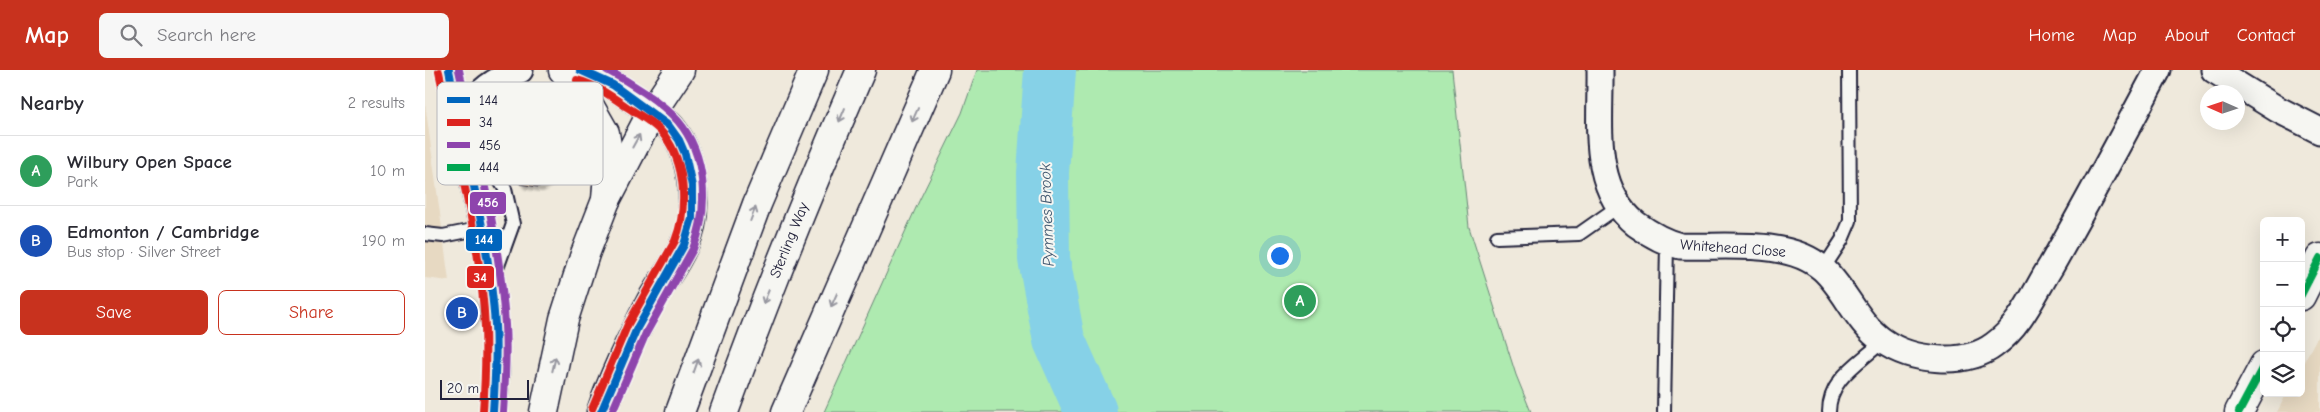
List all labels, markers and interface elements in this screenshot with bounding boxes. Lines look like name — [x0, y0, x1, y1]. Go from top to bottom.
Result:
search box — [99, 13, 449, 58]
text: Map — [25, 21, 69, 49]
icon: search — [117, 21, 145, 49]
text: Search here — [157, 24, 256, 46]
text: Home — [2028, 25, 2075, 46]
text: Map — [2103, 25, 2137, 46]
text: About — [2165, 25, 2209, 46]
text: Contact — [2237, 25, 2295, 46]
legend — [437, 82, 603, 185]
north arrow — [2200, 85, 2245, 130]
text: Nearby — [20, 91, 84, 115]
text: 144 — [479, 92, 498, 109]
text: 2 results — [348, 94, 405, 112]
one-way arrow — [836, 107, 846, 122]
one-way arrow — [910, 107, 920, 122]
text: 34 — [479, 114, 493, 131]
one-way arrow — [631, 134, 641, 149]
text: 456 — [479, 137, 501, 154]
text: Wilbury Open Space — [67, 151, 232, 173]
text: 444 — [479, 159, 500, 176]
text: A — [32, 162, 40, 180]
text: 10 m — [370, 162, 405, 180]
water label: Pymmes Brook — [1036, 163, 1058, 267]
text: Park — [67, 173, 98, 191]
line badge: 456 — [469, 191, 507, 215]
text: 456 — [477, 194, 499, 211]
street label: Sterling Way — [766, 199, 812, 280]
one-way arrow — [749, 207, 758, 222]
map controls — [2260, 217, 2305, 397]
button: + — [2260, 217, 2305, 262]
text: Edmonton / Cambridge — [67, 221, 259, 243]
line badge: 144 — [465, 228, 503, 252]
text: 144 — [475, 231, 494, 248]
text: B — [31, 232, 41, 250]
text: 190 m — [362, 232, 405, 250]
street label: Whitehead Close — [1679, 235, 1787, 261]
text: Bus stop · Silver Street — [67, 243, 220, 261]
your location — [1267, 243, 1293, 269]
button: − — [2260, 262, 2305, 307]
line badge: 34 — [466, 265, 495, 289]
text: 34 — [473, 269, 487, 286]
pin: A — [1284, 282, 1316, 320]
one-way arrow — [761, 289, 770, 304]
button: Save — [20, 290, 208, 335]
button: Share — [218, 290, 405, 335]
one-way arrow — [829, 292, 838, 307]
pin: B — [446, 294, 478, 332]
button: locate — [2260, 307, 2305, 352]
button: layers — [2260, 352, 2305, 397]
one-way arrow — [550, 357, 559, 373]
one-way arrow — [692, 359, 701, 374]
scale bar — [440, 377, 529, 400]
text: 20 m — [447, 380, 479, 397]

